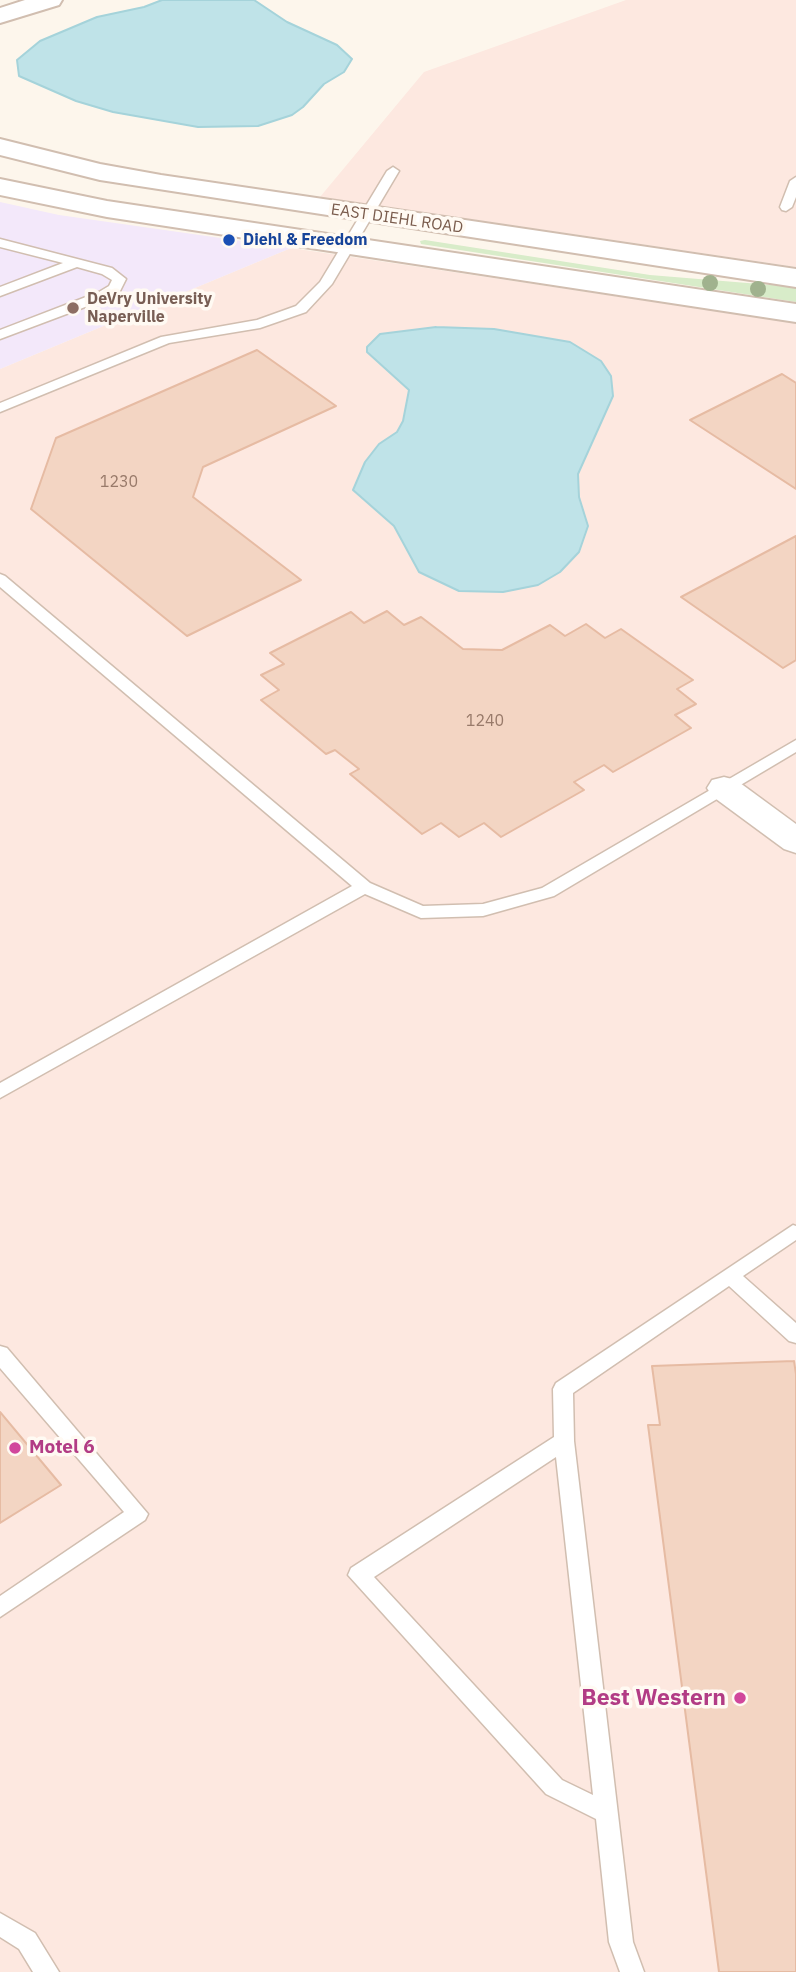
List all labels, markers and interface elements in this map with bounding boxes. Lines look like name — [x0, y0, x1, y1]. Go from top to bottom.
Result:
street label: EAST DIEHL ROAD — [330, 200, 464, 238]
place label: Diehl & Freedom — [243, 230, 367, 250]
marker: Diehl & Freedom — [221, 232, 237, 248]
place label: DeVry University Naperville — [87, 289, 212, 327]
marker: DeVry University Naperville — [65, 300, 81, 316]
house number: 1230 — [100, 472, 138, 492]
house number: 1240 — [466, 711, 504, 731]
place label: Motel 6 — [29, 1437, 95, 1459]
marker: Motel 6 — [7, 1440, 23, 1456]
place label: Best Western — [581, 1684, 726, 1712]
marker: Best Western — [732, 1690, 748, 1706]

